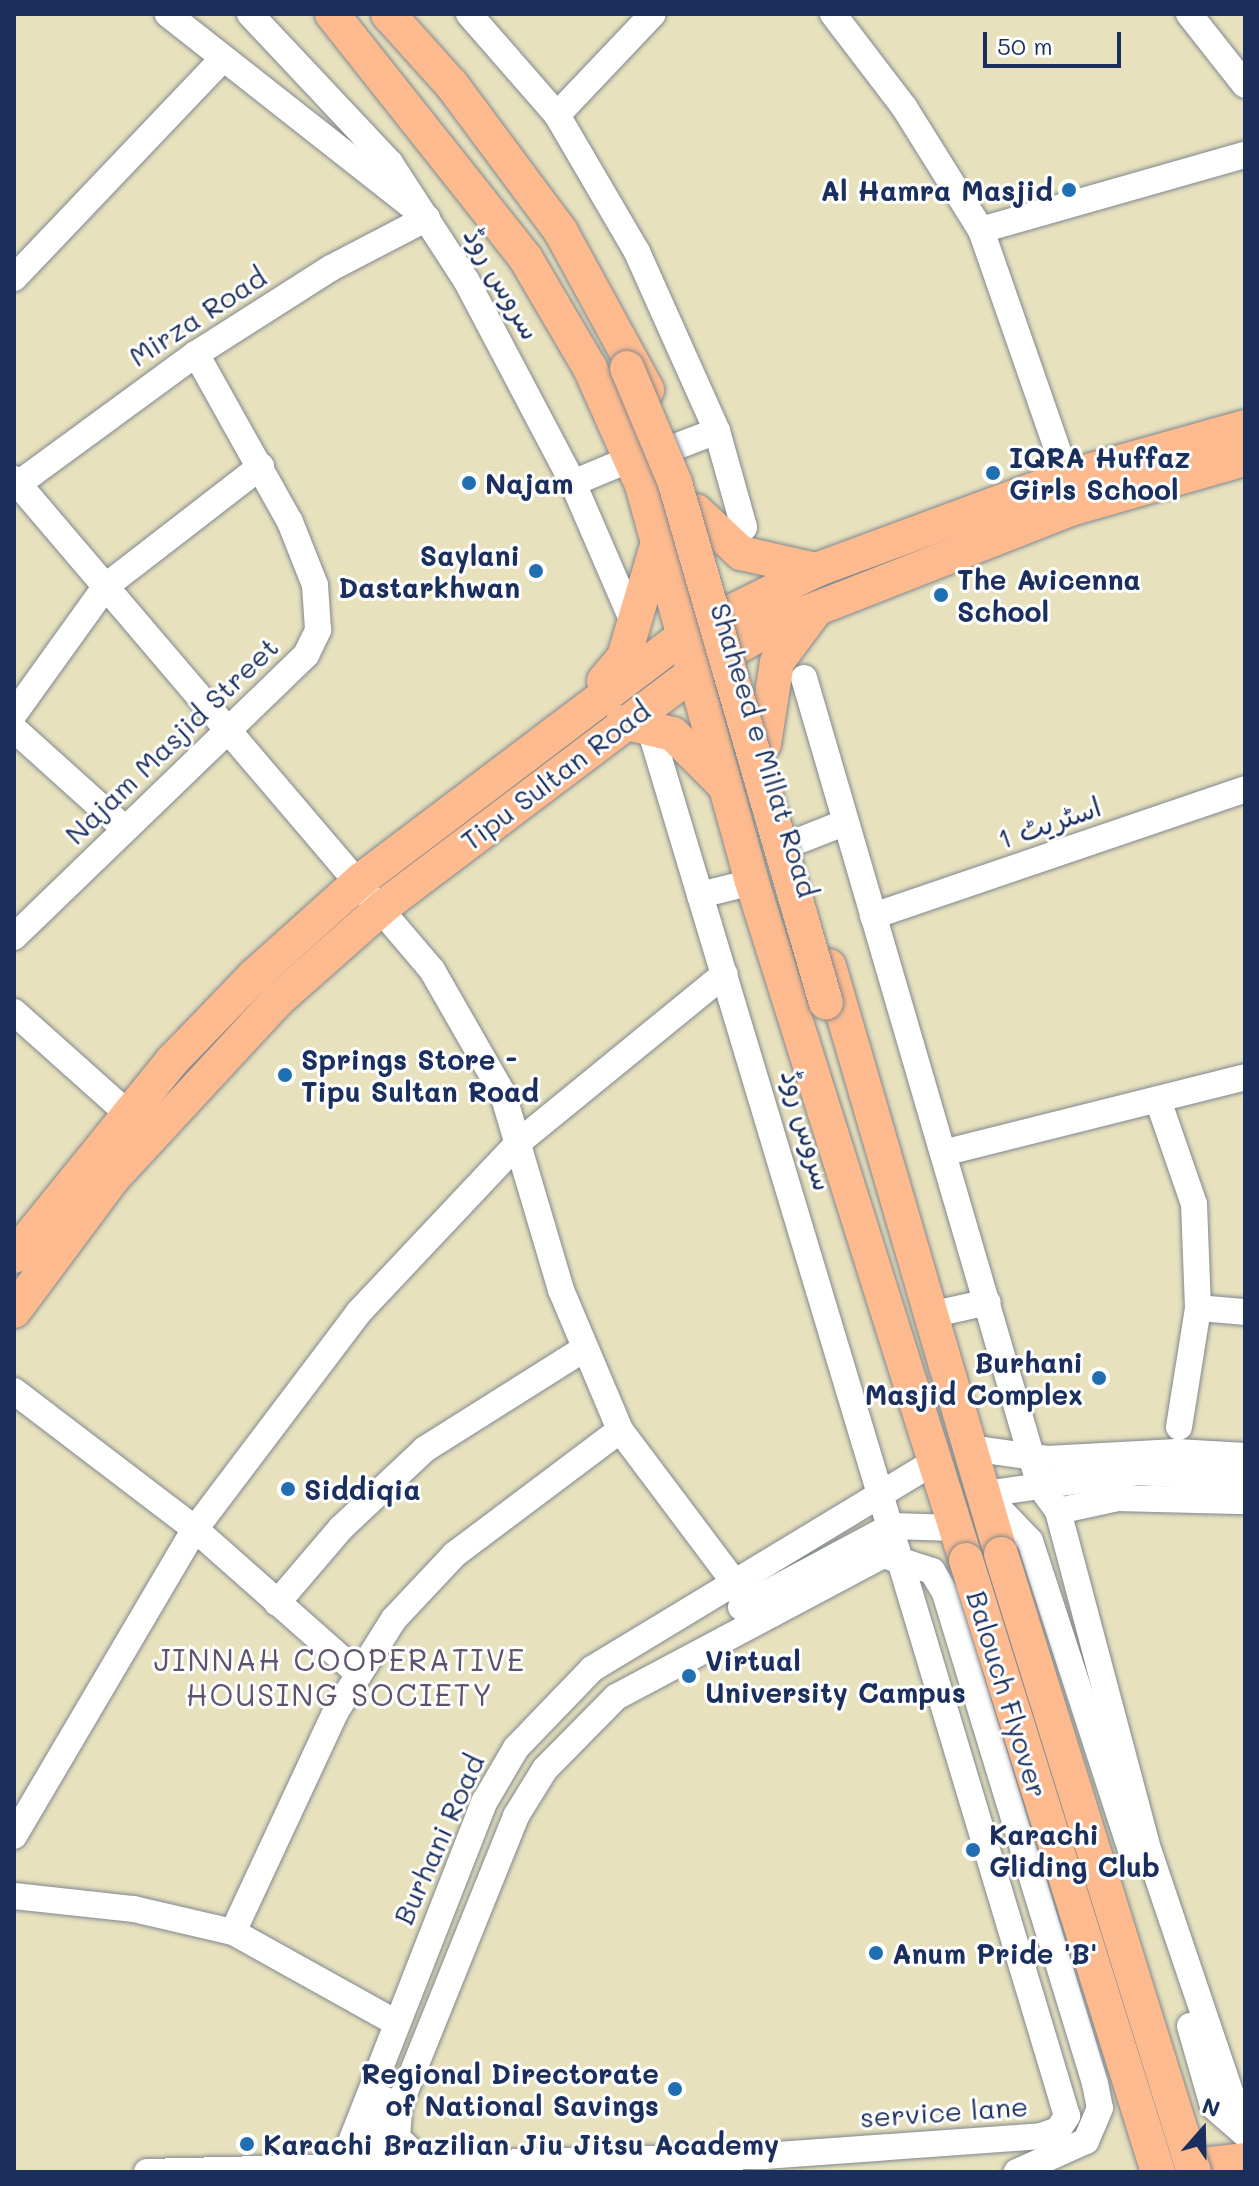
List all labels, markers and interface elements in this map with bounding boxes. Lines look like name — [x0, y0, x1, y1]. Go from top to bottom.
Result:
scale bar — [987, 16, 1125, 66]
text: 50 m — [997, 30, 1053, 61]
place label: Al Hamra Masjid — [820, 173, 1053, 207]
marker: Al Hamra Masjid — [1060, 181, 1078, 199]
street label: سروس روڈ — [457, 221, 549, 345]
street label: Mirza Road — [122, 259, 272, 373]
place label: IQRA Huffaz Girls School — [1009, 440, 1190, 506]
marker: IQRA Huffaz Girls School — [984, 464, 1002, 482]
place label: Najam — [485, 466, 573, 500]
marker: Najam — [460, 474, 478, 492]
place label: Saylani Dastarkhwan — [338, 538, 520, 604]
marker: Saylani Dastarkhwan — [527, 562, 545, 580]
place label: The Avicenna School — [957, 562, 1141, 628]
marker: The Avicenna School — [932, 586, 950, 604]
street label: Shaheed e Millat Road — [704, 599, 826, 901]
street label: Najam Masjid Street — [57, 629, 285, 851]
street label: Tipu Sultan Road — [454, 693, 656, 857]
street label: اسٹریٹ 1 — [993, 789, 1105, 855]
place label: Springs Store - Tipu Sultan Road — [301, 1042, 539, 1108]
marker: Springs Store - Tipu Sultan Road — [276, 1066, 294, 1084]
street label: سروس روڈ — [775, 1066, 841, 1194]
place label: Burhani Masjid Complex — [865, 1345, 1083, 1411]
marker: Burhani Masjid Complex — [1090, 1369, 1108, 1387]
place label: Siddiqia — [304, 1472, 421, 1506]
marker: Siddiqia — [279, 1480, 297, 1498]
street label: Balouch Flyover — [960, 1586, 1056, 1802]
district label: JINNAH COOPERATIVE HOUSING SOCIETY — [154, 1641, 526, 1712]
place label: Virtual University Campus — [705, 1643, 966, 1709]
marker: Virtual University Campus — [680, 1667, 698, 1685]
street label: Burhani Road — [385, 1749, 491, 1929]
place label: Karachi Gliding Club — [989, 1817, 1160, 1883]
marker: Karachi Gliding Club — [964, 1841, 982, 1859]
place label: Anum Pride 'B' — [892, 1936, 1097, 1970]
marker: Anum Pride 'B' — [867, 1944, 885, 1962]
place label: Regional Directorate of National Savings — [361, 2056, 659, 2122]
marker: Regional Directorate of National Savings — [666, 2080, 684, 2098]
street label: service lane — [859, 2088, 1029, 2134]
north arrow — [1163, 2090, 1243, 2170]
text: N — [1199, 2090, 1224, 2123]
place label: Karachi Brazilian Jiu Jitsu Academy — [263, 2127, 779, 2161]
marker: Karachi Brazilian Jiu Jitsu Academy — [238, 2135, 256, 2153]

